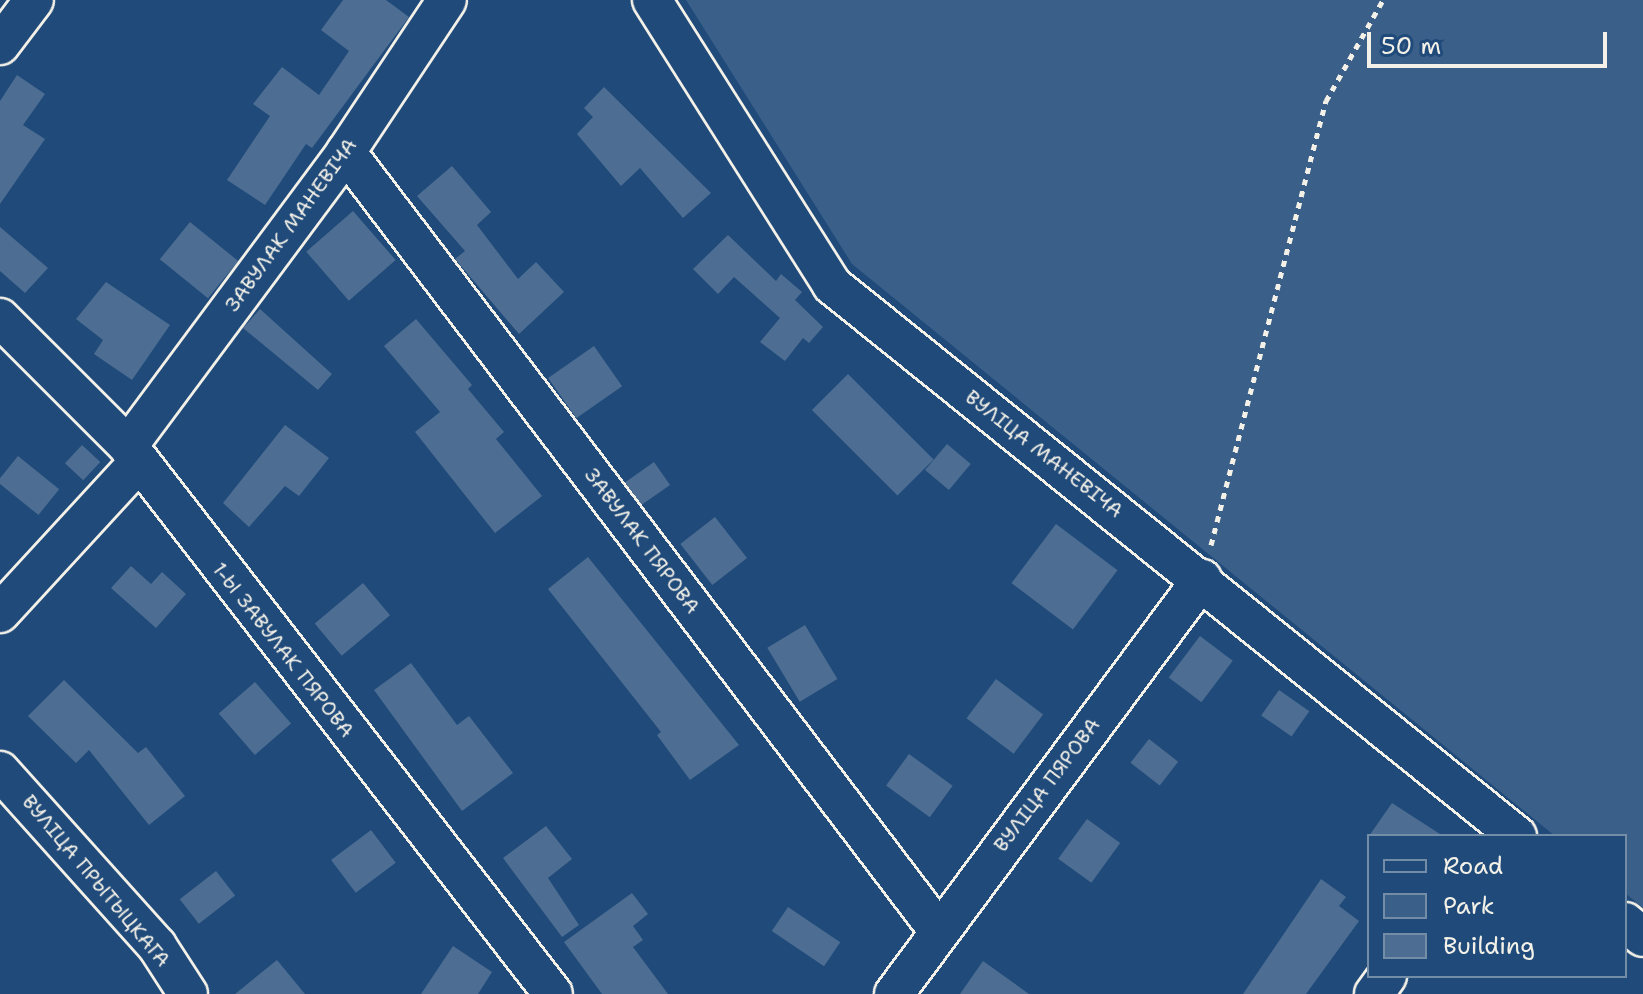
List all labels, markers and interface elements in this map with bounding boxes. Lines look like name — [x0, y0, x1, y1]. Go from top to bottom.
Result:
scale bar — [1371, 16, 1611, 66]
text: 50 m — [1381, 30, 1441, 62]
street label: ЗАВУЛАК МАНЕВІЧА — [220, 134, 362, 316]
street label: ВУЛІЦА МАНЕВІЧА — [960, 385, 1128, 523]
street label: ЗАВУЛАК ПЯРОВА — [579, 464, 705, 618]
street label: 1-Ы ЗАВУЛАК ПЯРОВА — [207, 558, 359, 742]
street label: ВУЛІЦА ПЯРОВА — [989, 713, 1105, 857]
street label: ВУЛІЦА ПРЫТЫЦКАГА — [17, 790, 175, 972]
legend — [1367, 834, 1627, 978]
text: Road — [1443, 850, 1503, 882]
text: Park — [1443, 890, 1495, 922]
text: Building — [1443, 930, 1535, 962]

